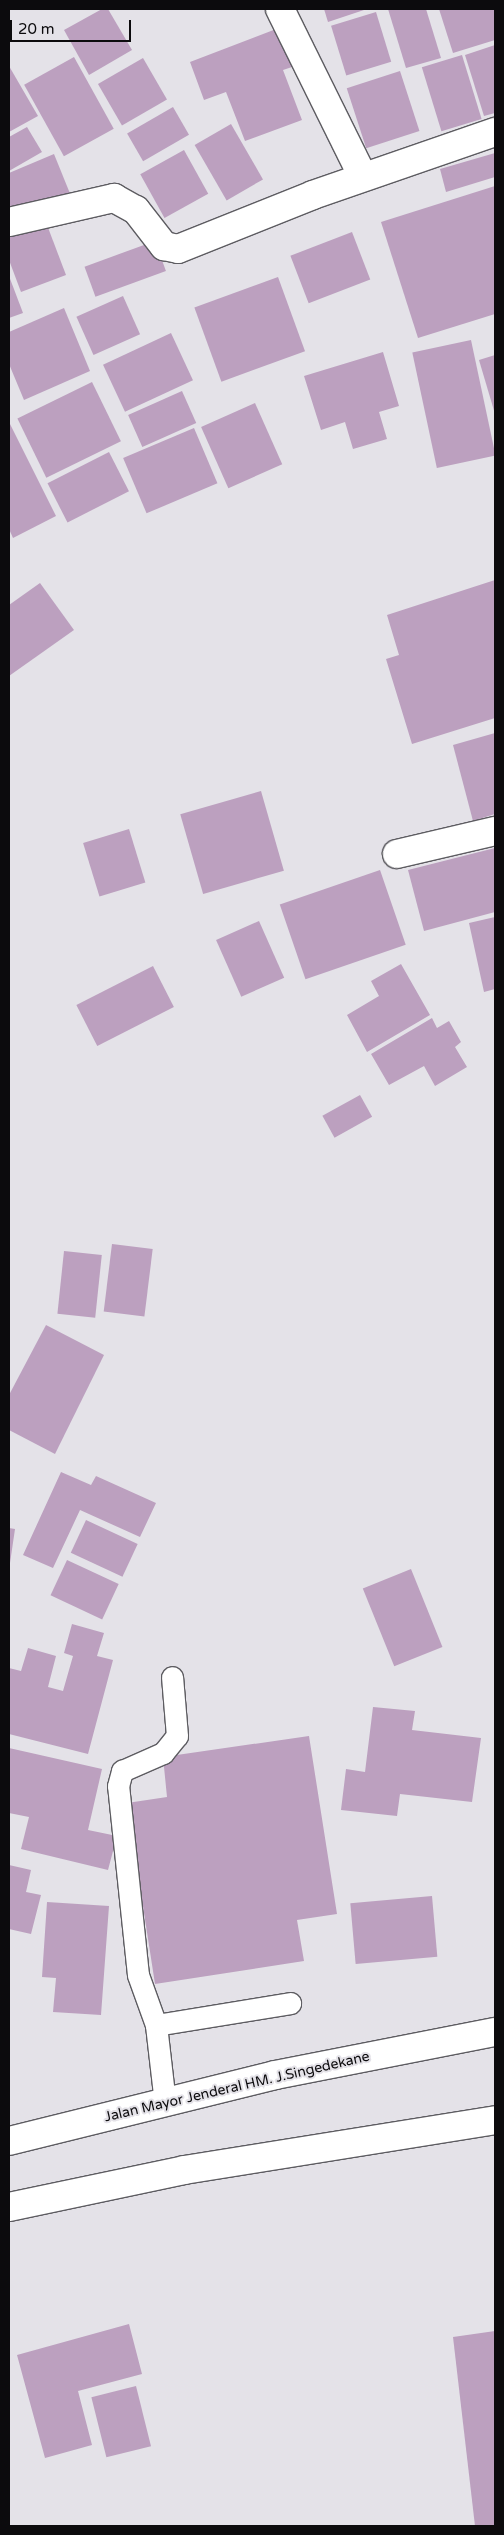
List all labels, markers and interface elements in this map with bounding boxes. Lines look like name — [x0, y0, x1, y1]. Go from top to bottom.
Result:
scale bar — [12, 10, 134, 42]
text: 20 m — [18, 20, 55, 38]
street label: Jalan Mayor Jenderal HM. J.Singedekane — [103, 2048, 371, 2126]

